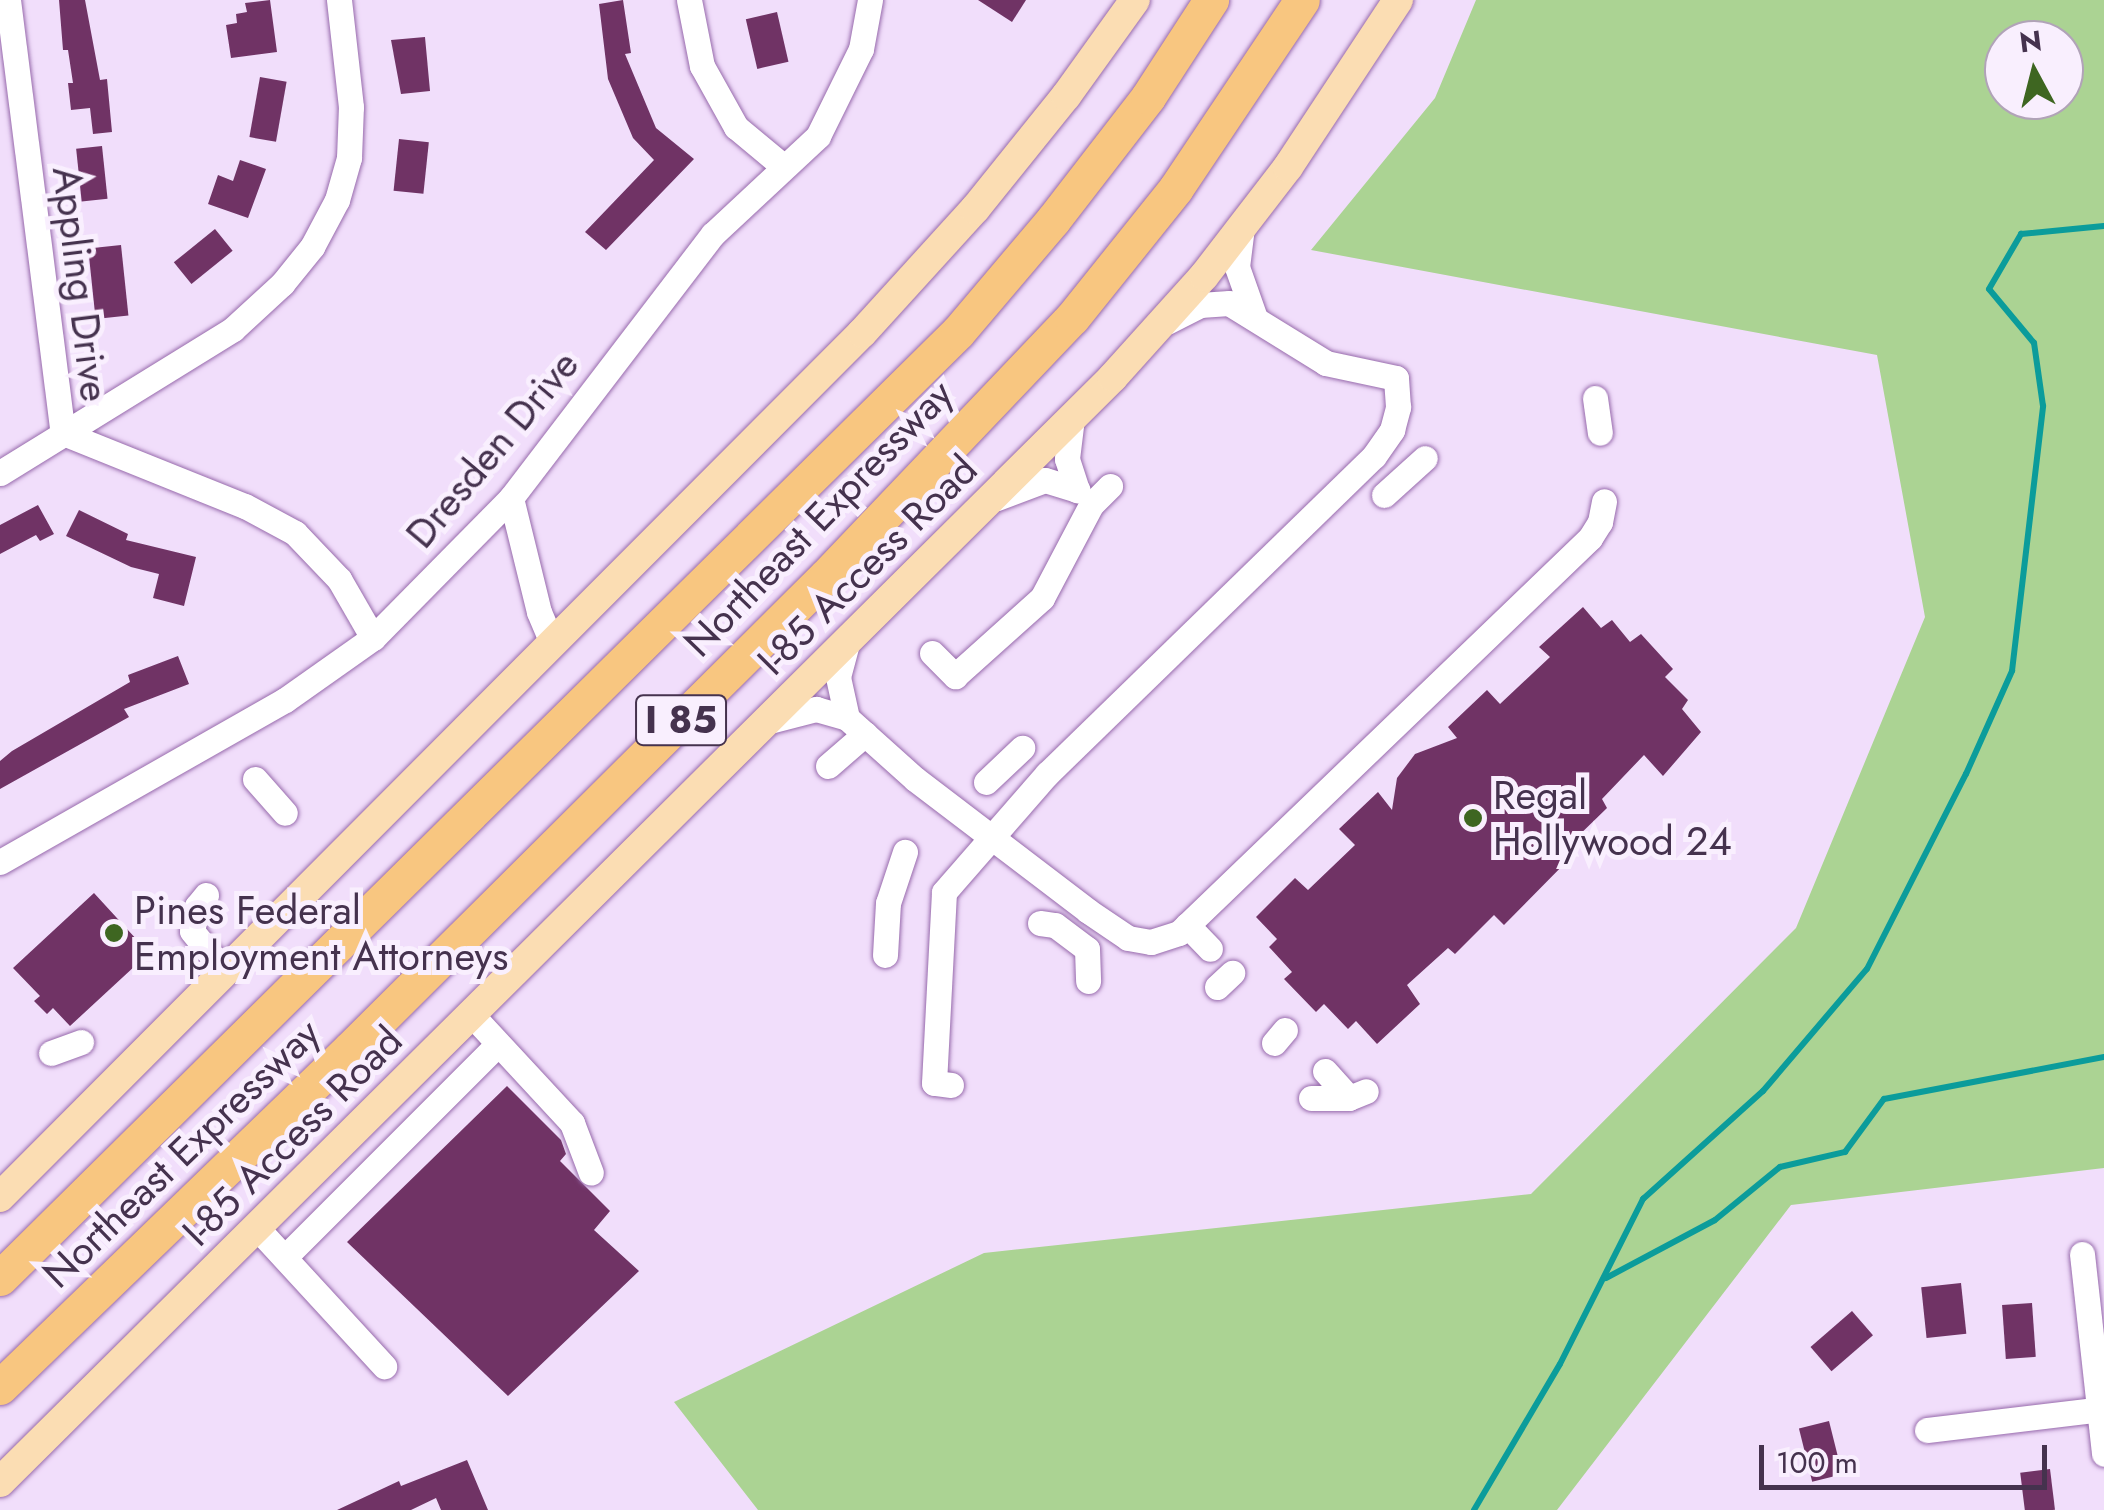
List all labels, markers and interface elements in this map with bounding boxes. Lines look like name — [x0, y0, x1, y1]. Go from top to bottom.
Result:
north arrow — [1984, 20, 2084, 120]
text: N — [2017, 20, 2044, 63]
street label: Appling Drive — [43, 164, 119, 404]
street label: Dresden Drive — [396, 341, 588, 557]
street label: Northeast Expressway — [674, 370, 962, 666]
street label: I-85 Access Road — [747, 445, 987, 685]
road number: I 85 — [634, 687, 728, 753]
place label: Regal Hollywood 24 — [1493, 771, 1732, 865]
marker: Regal Hollywood 24 — [1462, 807, 1484, 829]
place label: Pines Federal Employment Attorneys — [134, 886, 508, 980]
marker: Pines Federal Employment Attorneys — [103, 922, 125, 944]
street label: Northeast Expressway — [33, 1009, 329, 1297]
street label: I-85 Access Road — [172, 1016, 412, 1256]
scale bar — [1764, 1425, 2052, 1487]
text: 100 m — [1776, 1441, 1858, 1484]

